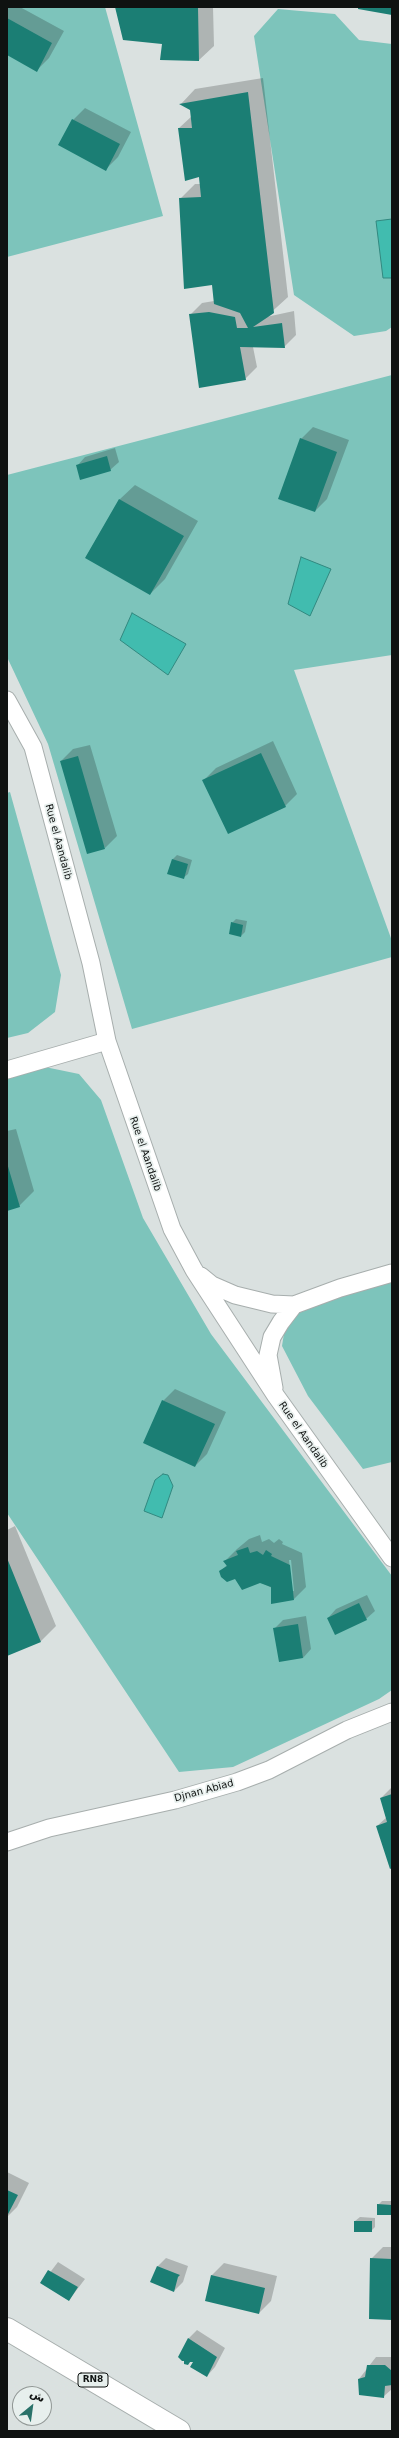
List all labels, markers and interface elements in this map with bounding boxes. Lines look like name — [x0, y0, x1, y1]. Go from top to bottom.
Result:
street label: Rue el Aandalib — [42, 803, 74, 881]
street label: Rue el Aandalib — [127, 1115, 163, 1193]
street label: Rue el Aandalib — [276, 1400, 330, 1470]
street label: Djnan Abiad — [173, 1777, 235, 1805]
road number: RN8 — [78, 2373, 108, 2387]
north arrow — [12, 2386, 52, 2426]
text: ش — [28, 2387, 47, 2405]

